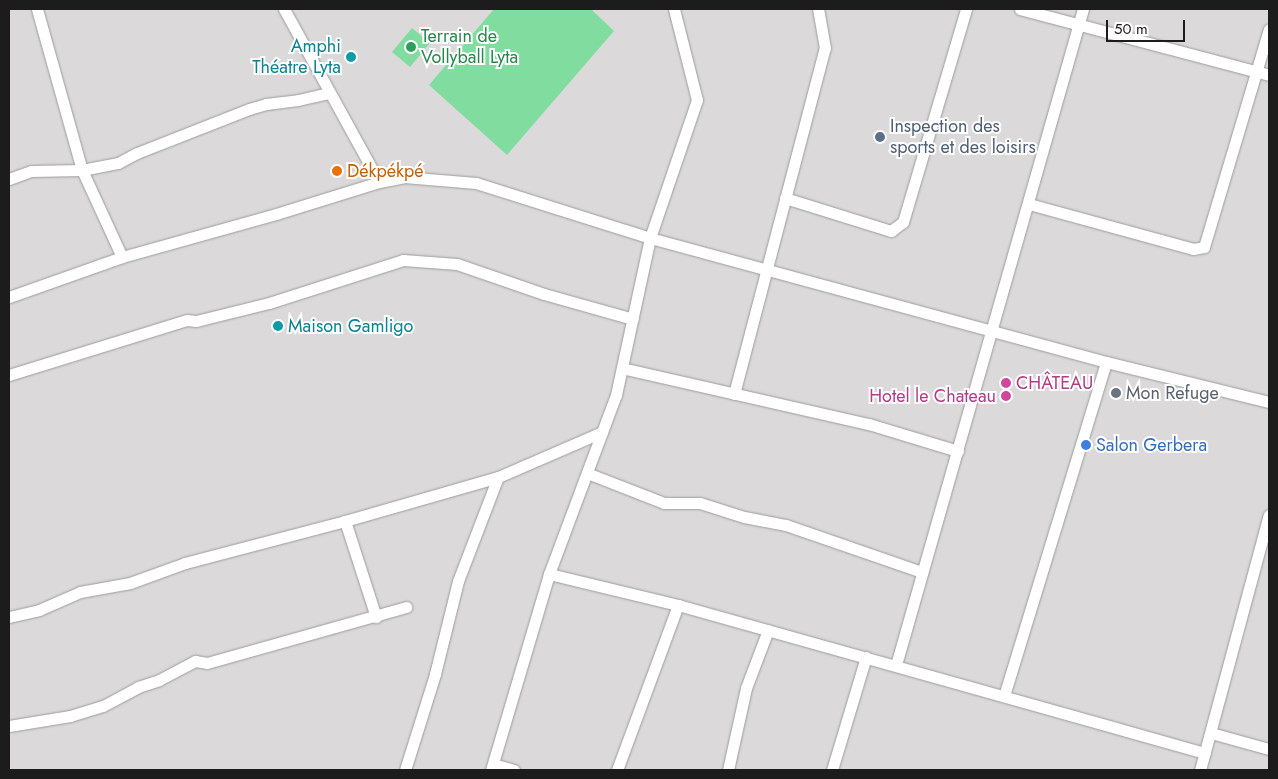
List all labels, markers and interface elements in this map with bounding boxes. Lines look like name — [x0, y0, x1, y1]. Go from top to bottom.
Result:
scale bar — [1108, 10, 1187, 42]
text: 50 m — [1114, 18, 1148, 40]
place label: Terrain de Vollyball Lyta — [421, 26, 518, 68]
place label: Amphi Théatre Lyta — [252, 36, 341, 78]
marker: Terrain de Vollyball Lyta — [405, 41, 417, 53]
marker: Amphi Théatre Lyta — [345, 51, 357, 63]
place label: Inspection des sports et des loisirs — [890, 116, 1036, 158]
marker: Inspection des sports et des loisirs — [874, 131, 886, 143]
place label: Dékpékpé — [347, 160, 423, 182]
marker: Dékpékpé — [331, 165, 343, 177]
place label: Maison Gamligo — [288, 315, 413, 337]
marker: Maison Gamligo — [272, 320, 284, 332]
place label: CHÂTEAU — [1016, 372, 1093, 394]
marker: CHÂTEAU — [1000, 377, 1012, 389]
place label: Mon Refuge — [1126, 382, 1219, 404]
place label: Hotel le Chateau — [869, 385, 996, 407]
marker: Mon Refuge — [1110, 387, 1122, 399]
marker: Hotel le Chateau — [1000, 390, 1012, 402]
place label: Salon Gerbera — [1096, 434, 1207, 456]
marker: Salon Gerbera — [1080, 439, 1092, 451]

